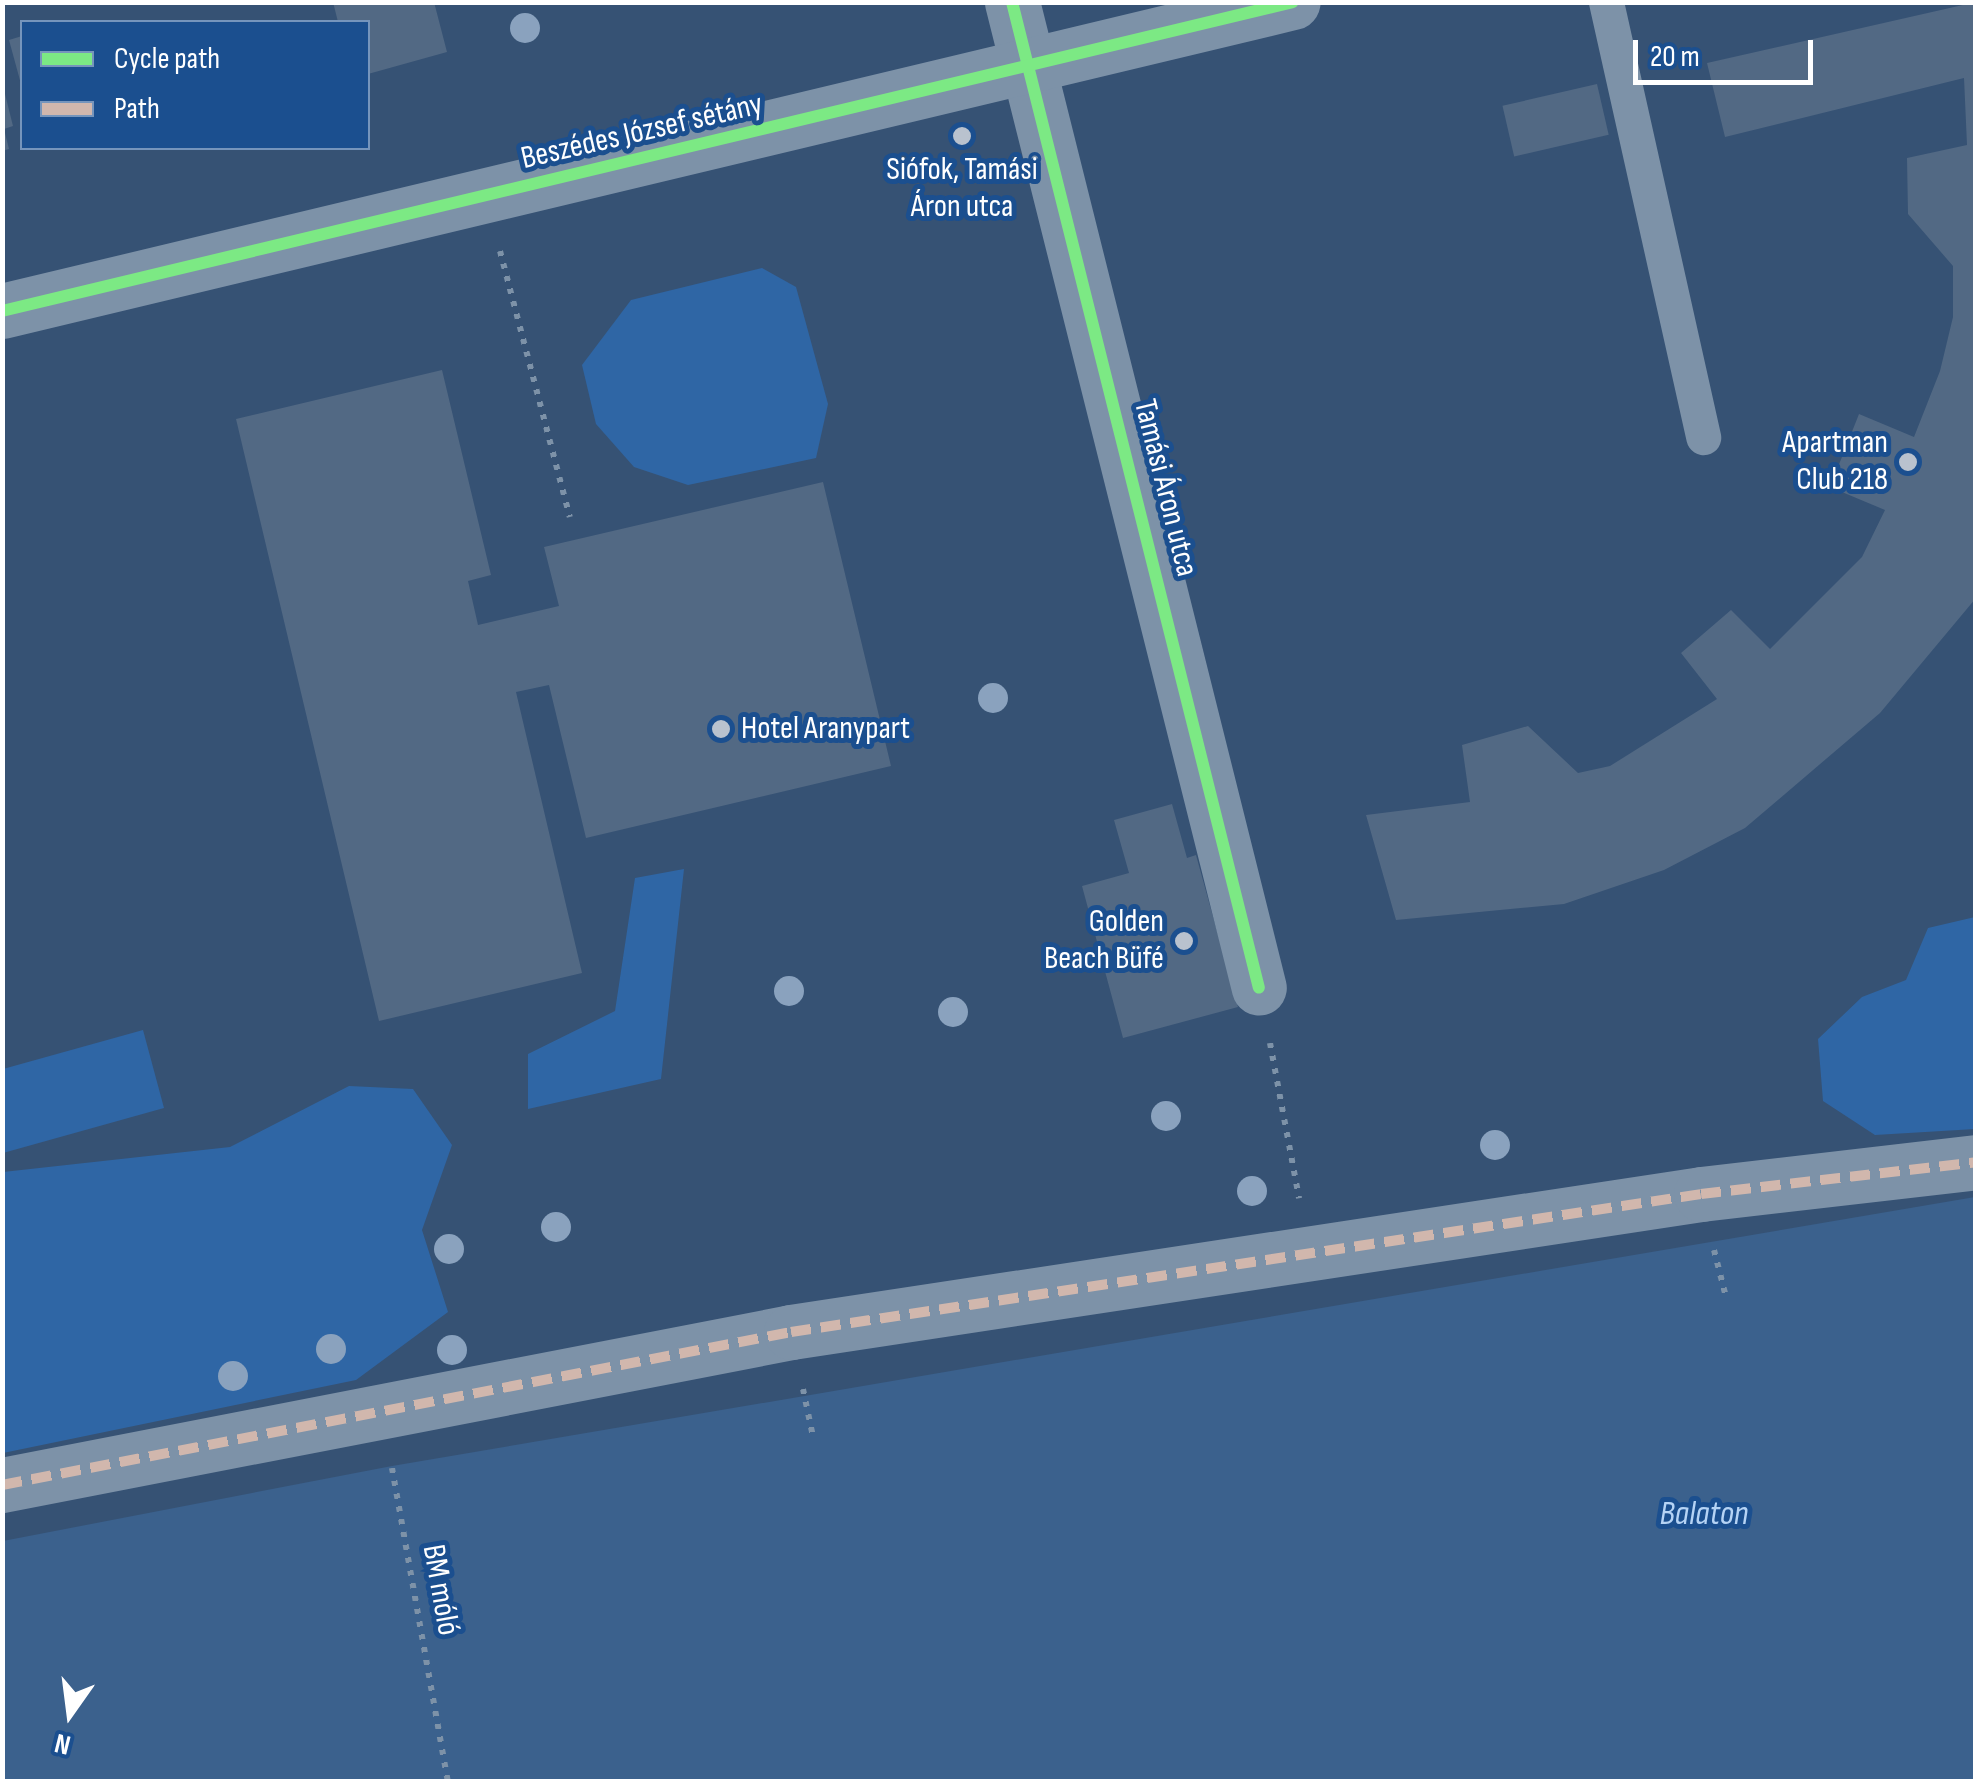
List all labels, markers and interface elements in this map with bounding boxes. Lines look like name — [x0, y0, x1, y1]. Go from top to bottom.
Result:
legend — [20, 20, 370, 150]
scale bar — [1638, 20, 1818, 82]
text: 20 m — [1650, 39, 1700, 75]
text: Cycle path — [114, 41, 220, 77]
street label: Beszédes József sétány — [517, 86, 767, 178]
text: Path — [114, 91, 160, 127]
marker: Siófok, Tamási Áron utca — [951, 125, 973, 147]
place label: Siófok, Tamási Áron utca — [886, 152, 1038, 227]
street label: Tamási Áron utca — [1124, 395, 1206, 581]
place label: Apartman Club 218 — [1782, 425, 1888, 500]
marker: Apartman Club 218 — [1897, 451, 1919, 473]
place label: Hotel Aranypart — [741, 710, 910, 748]
marker: Hotel Aranypart — [710, 718, 732, 740]
place label: Golden Beach Büfé — [1044, 904, 1164, 979]
marker: Golden Beach Büfé — [1173, 930, 1195, 952]
water label: Balaton — [1659, 1493, 1749, 1535]
street label: BM móló — [413, 1542, 467, 1638]
north arrow — [20, 1664, 120, 1764]
text: N — [51, 1726, 74, 1761]

